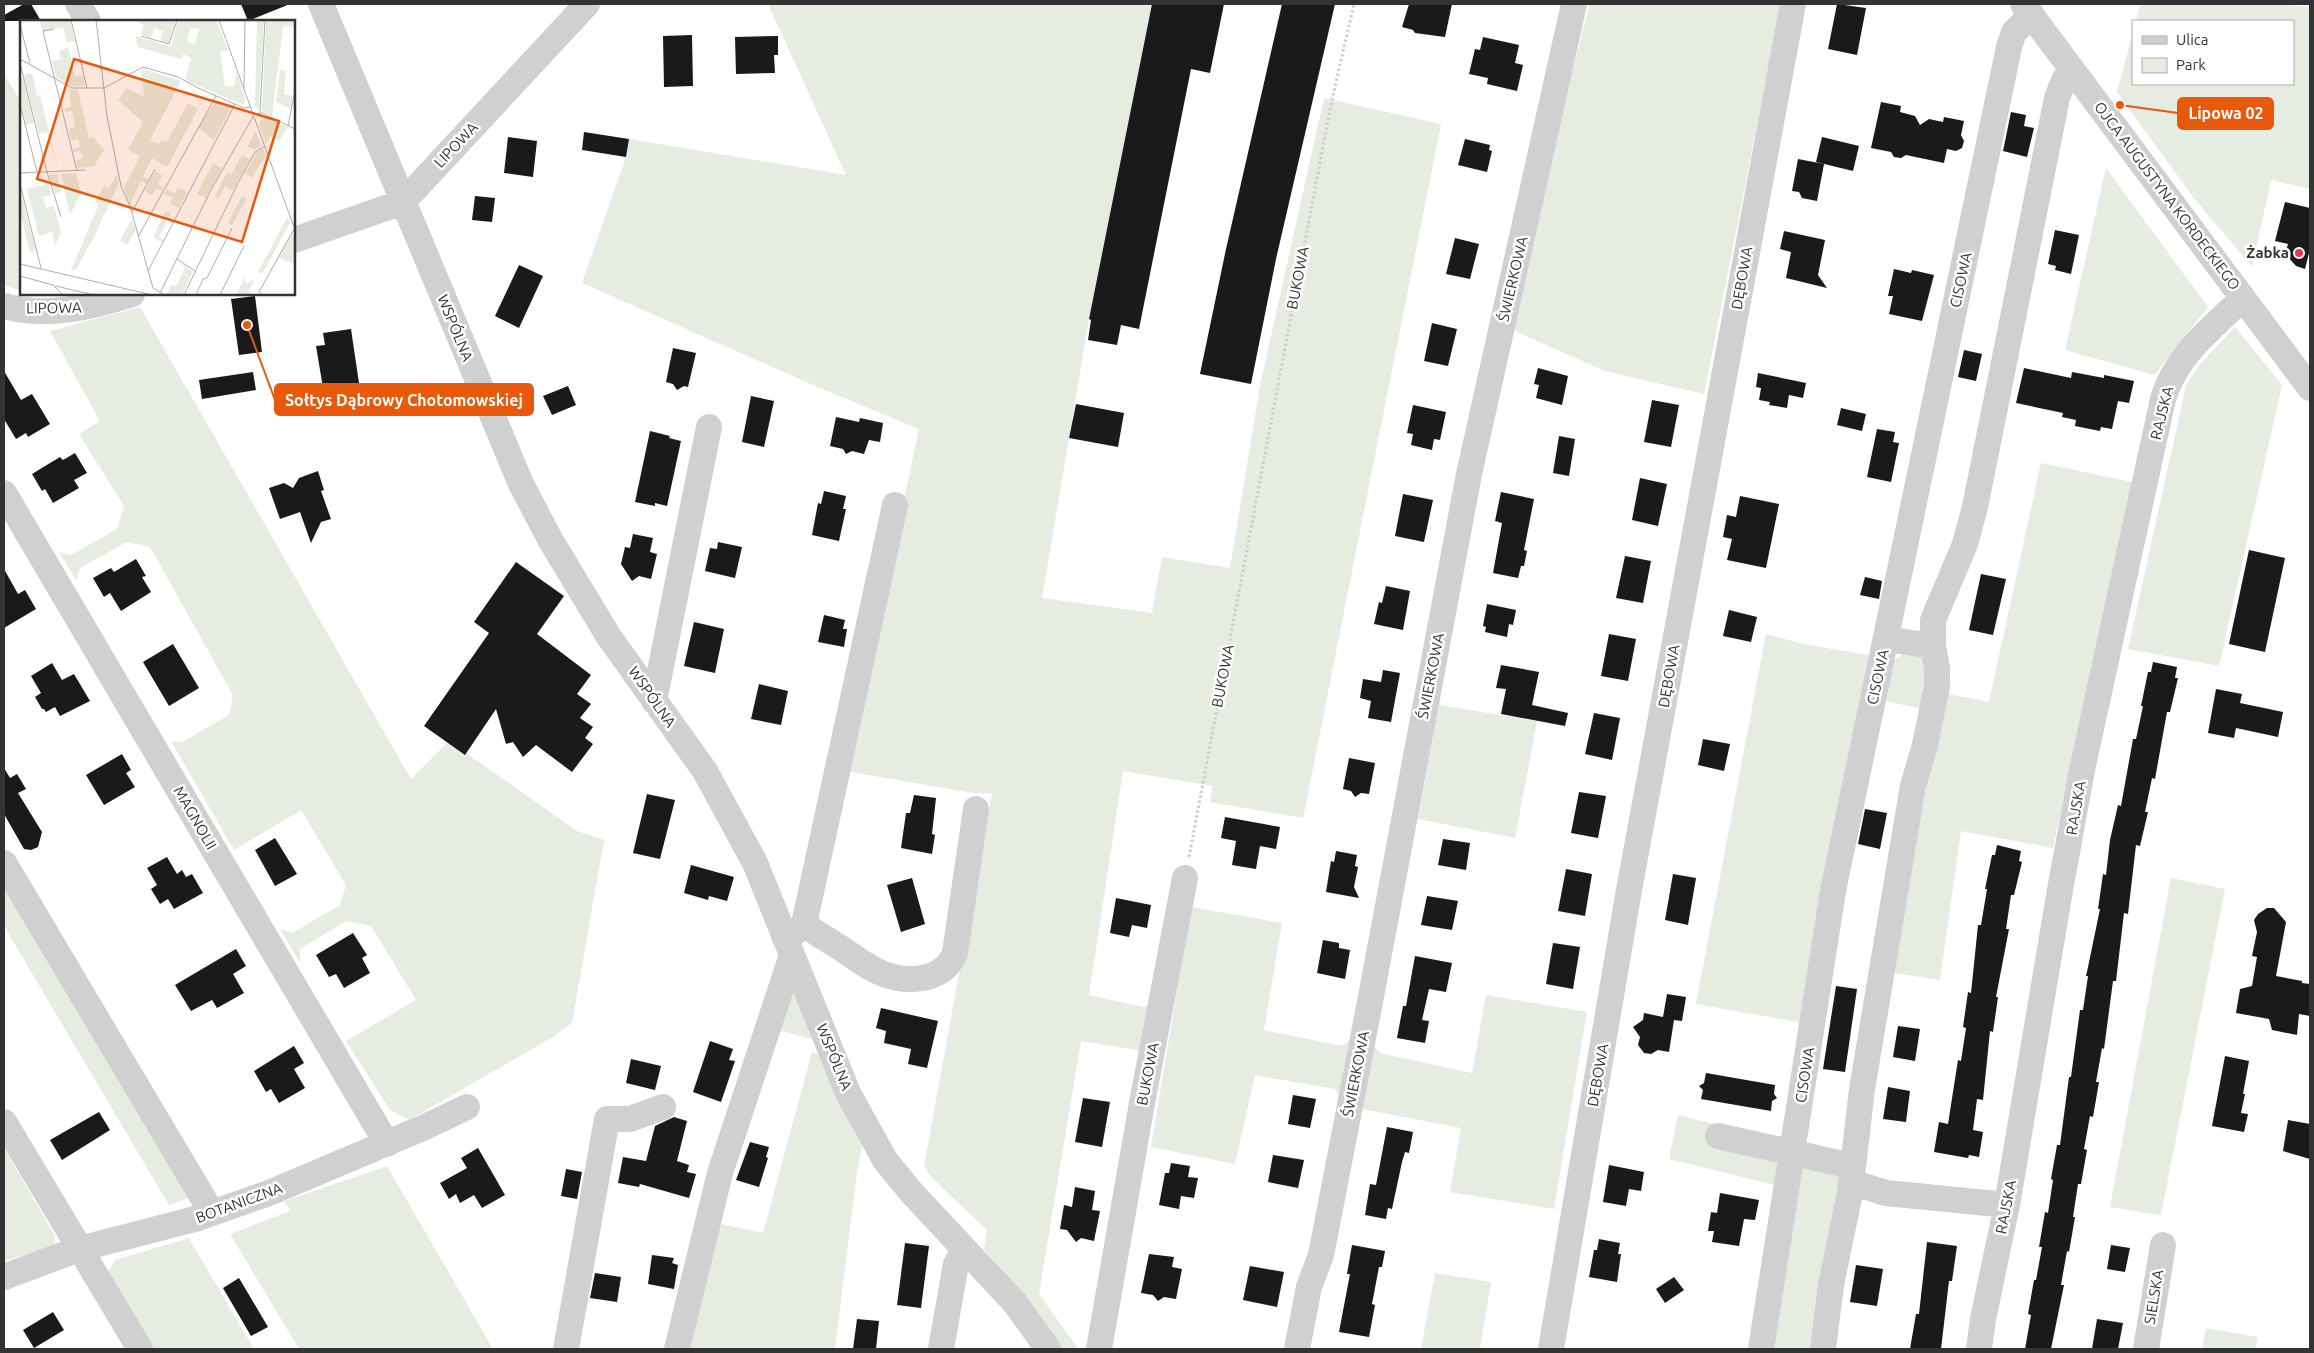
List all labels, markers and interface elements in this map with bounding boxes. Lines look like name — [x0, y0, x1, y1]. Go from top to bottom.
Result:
inset map — [20, 20, 295, 295]
legend — [2132, 20, 2294, 85]
text: Ulica — [2176, 31, 2208, 48]
text: Park — [2176, 56, 2206, 73]
street label: OJCA AUGUSTYNA KORDECKIEGO — [2091, 98, 2244, 293]
callout: Lipowa 02 — [2178, 98, 2273, 129]
text: Lipowa 02 — [2188, 104, 2264, 122]
street label: LIPOWA — [430, 118, 481, 171]
street label: ŚWIERKOWA — [1494, 234, 1531, 323]
place label: Żabka — [2246, 244, 2289, 261]
street label: BUKOWA — [1283, 245, 1312, 311]
street label: DĘBOWA — [1728, 245, 1755, 311]
marker: Żabka — [2293, 247, 2305, 259]
street label: CISOWA — [1946, 251, 1975, 309]
street label: WSPÓLNA — [434, 292, 477, 364]
street label: LIPOWA — [26, 299, 82, 316]
callout: Sołtys Dąbrowy Chotomowskiej — [275, 384, 533, 415]
street label: RAJSKA — [2147, 384, 2176, 441]
text: Sołtys Dąbrowy Chotomowskiej — [285, 391, 523, 410]
street label: ŚWIERKOWA — [1414, 631, 1447, 720]
street label: BUKOWA — [1208, 643, 1237, 709]
street label: DĘBOWA — [1655, 643, 1682, 709]
street label: CISOWA — [1863, 648, 1892, 706]
street label: WSPÓLNA — [625, 663, 680, 731]
street label: RAJSKA — [2062, 779, 2089, 836]
street label: MAGNOLII — [171, 783, 220, 852]
street label: WSPÓLNA — [813, 1021, 856, 1093]
street label: ŚWIERKOWA — [1339, 1029, 1372, 1118]
street label: BUKOWA — [1133, 1041, 1162, 1107]
street label: DĘBOWA — [1584, 1042, 1611, 1108]
street label: CISOWA — [1792, 1046, 1817, 1104]
street label: RAJSKA — [1992, 1178, 2019, 1235]
street label: BOTANICZNA — [193, 1179, 285, 1226]
street label: SIELSKA — [2141, 1268, 2166, 1326]

